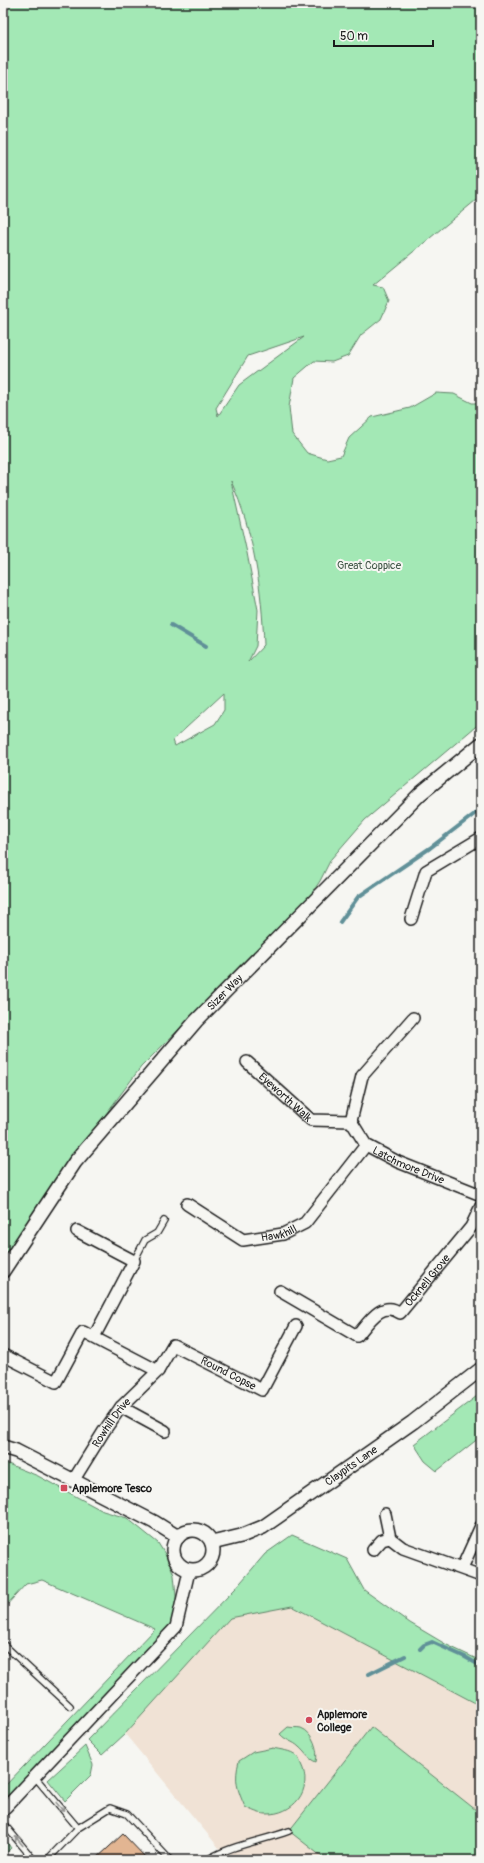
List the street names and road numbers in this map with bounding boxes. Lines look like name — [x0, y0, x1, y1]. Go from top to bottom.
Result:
street label: Sizer Way — [204, 971, 245, 1013]
street label: Eyeworth Walk — [256, 1070, 315, 1124]
street label: Latchmore Drive — [371, 1143, 447, 1187]
street label: Hawkhill — [260, 1222, 299, 1244]
street label: Ocknell Grove — [402, 1251, 453, 1309]
street label: Round Copse — [199, 1354, 259, 1393]
street label: Rowhill Drive — [89, 1394, 134, 1450]
street label: Claypits Lane — [322, 1442, 380, 1488]

